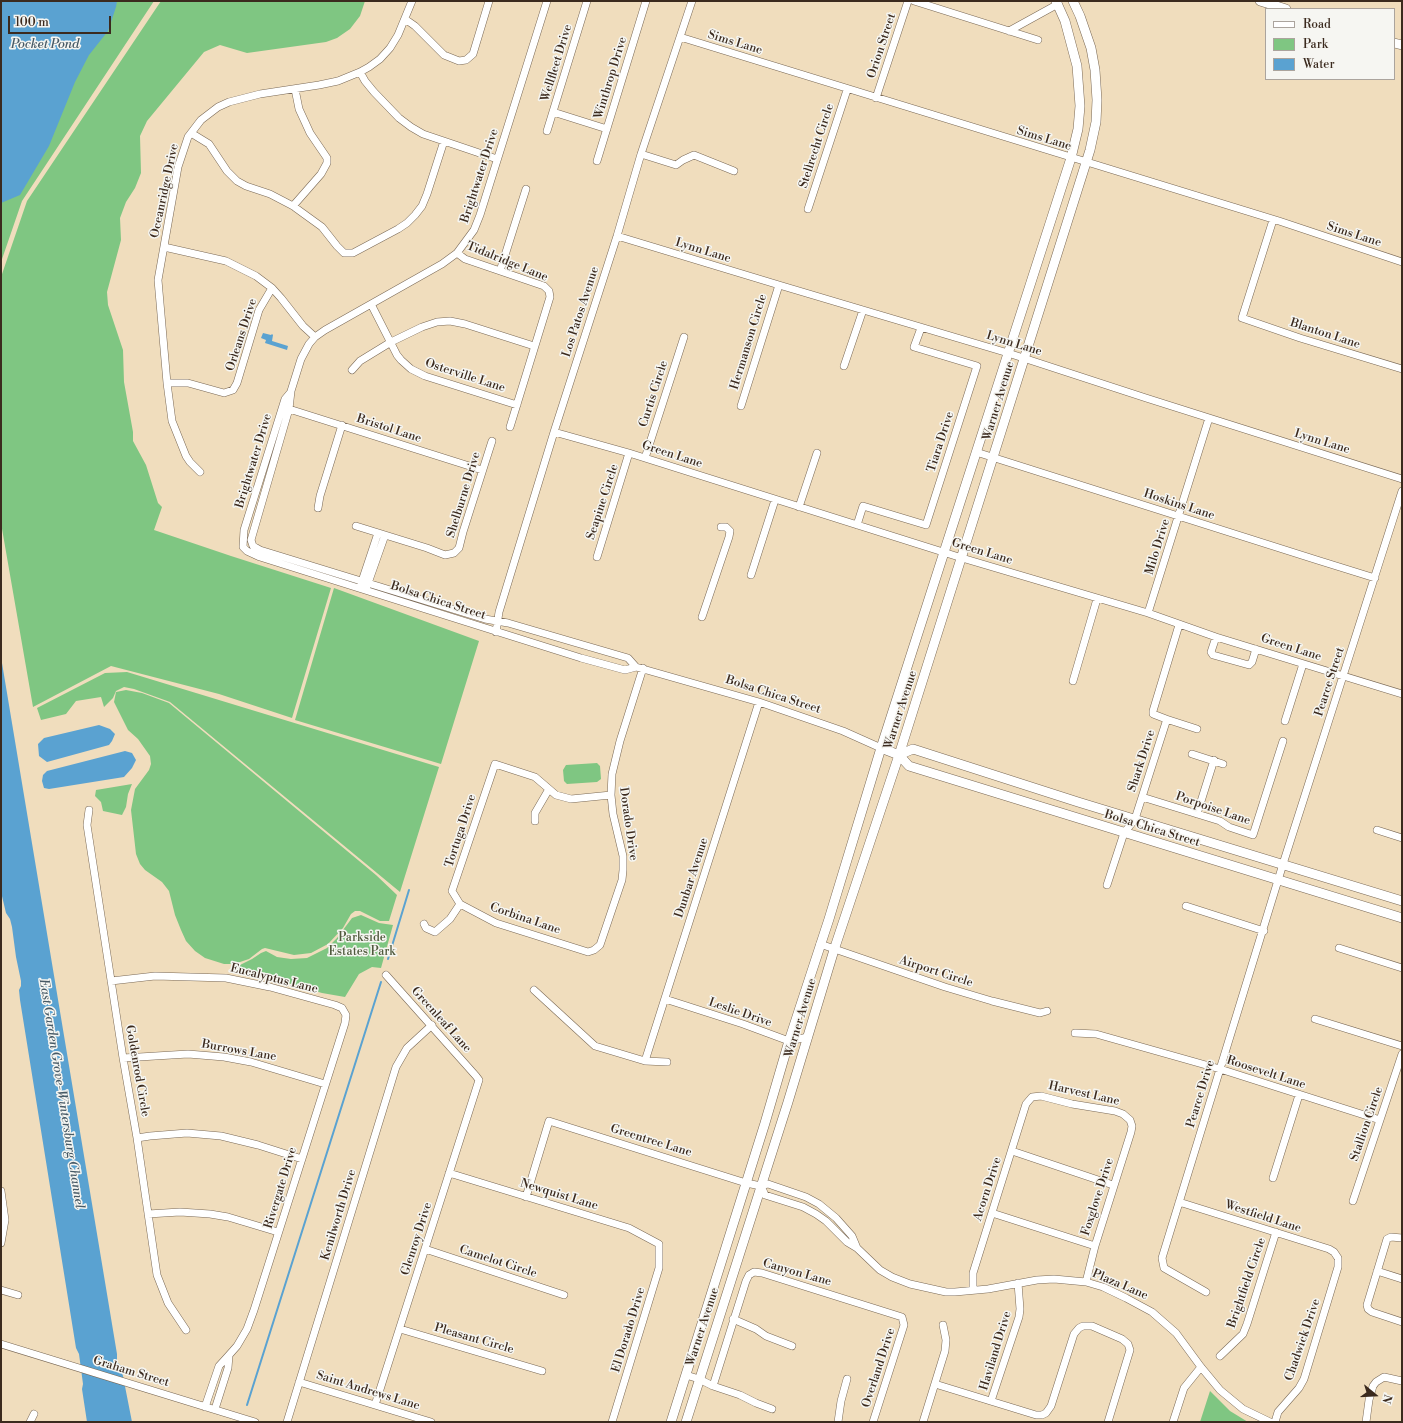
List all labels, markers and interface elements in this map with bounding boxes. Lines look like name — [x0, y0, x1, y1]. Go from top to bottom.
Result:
scale bar — [10, 8, 113, 34]
legend — [1265, 8, 1395, 80]
street label: Orion Street — [865, 12, 899, 80]
text: 100 m — [15, 15, 49, 30]
text: Road — [1303, 17, 1331, 32]
street label: Wellfleet Drive — [538, 23, 576, 103]
street label: Sims Lane — [706, 28, 764, 58]
street label: Winthrop Drive — [592, 35, 630, 121]
water label: Pocket Pond — [11, 37, 79, 53]
text: Park — [1303, 37, 1328, 52]
text: Water — [1303, 57, 1335, 72]
street label: Stellrecht Circle — [797, 102, 837, 190]
street label: Sims Lane — [1015, 124, 1073, 154]
street label: Brightwater Drive — [458, 127, 502, 225]
street label: Oceanridge Drive — [148, 143, 182, 239]
street label: Sims Lane — [1325, 219, 1383, 251]
street label: Lynn Lane — [673, 236, 733, 266]
street label: Tidalridge Lane — [464, 239, 550, 285]
street label: Los Patos Avenue — [560, 265, 602, 359]
street label: Hermanson Circle — [728, 292, 770, 392]
street label: Orleans Drive — [223, 297, 261, 373]
street label: Blanton Lane — [1288, 316, 1362, 352]
street label: Lynn Lane — [984, 329, 1044, 359]
street label: Osterville Lane — [423, 356, 507, 396]
street label: Curtis Circle — [636, 359, 672, 429]
street label: Warner Avenue — [980, 360, 1018, 442]
street label: Tiara Drive — [924, 410, 958, 474]
street label: Brightwater Drive — [233, 412, 275, 510]
street label: Bristol Lane — [355, 412, 423, 446]
street label: Lynn Lane — [1292, 427, 1352, 457]
street label: Green Lane — [640, 438, 704, 472]
street label: Shelburne Drive — [444, 450, 484, 540]
street label: Seapine Circle — [584, 462, 622, 542]
street label: Hoskins Lane — [1142, 487, 1216, 523]
street label: Milo Drive — [1143, 517, 1173, 577]
street label: Green Lane — [950, 536, 1014, 568]
street label: Bolsa Chica Street — [389, 579, 487, 623]
street label: Green Lane — [1259, 631, 1323, 665]
street label: Pearce Street — [1312, 646, 1348, 718]
street label: Warner Avenue — [881, 669, 921, 751]
street label: Bolsa Chica Street — [724, 673, 822, 717]
street label: Shark Drive — [1125, 728, 1159, 794]
street label: Dorado Drive — [616, 786, 640, 862]
street label: Porpoise Lane — [1174, 789, 1252, 829]
street label: Tortuga Drive — [442, 793, 480, 869]
street label: Bolsa Chica Street — [1103, 808, 1201, 850]
street label: Dunbar Avenue — [672, 836, 712, 920]
street label: Corbina Lane — [488, 900, 562, 938]
park label: Parkside Estates Park — [328, 931, 396, 959]
street label: Airport Circle — [897, 953, 975, 991]
street label: Eucalyptus Lane — [229, 961, 319, 997]
street label: Warner Avenue — [782, 977, 820, 1059]
water label: East Garden Grove-Wintersburg Channel — [35, 978, 87, 1210]
street label: Greenleaf Lane — [408, 984, 474, 1056]
street label: Leslie Drive — [707, 995, 773, 1031]
street label: Goldenrod Circle — [122, 1024, 152, 1118]
street label: Burrows Lane — [200, 1037, 278, 1065]
street label: Roosevelt Lane — [1225, 1053, 1307, 1093]
street label: Pearce Drive — [1184, 1059, 1218, 1129]
street label: Harvest Lane — [1047, 1079, 1121, 1109]
street label: Stallion Circle — [1348, 1085, 1386, 1163]
street label: Greentree Lane — [609, 1122, 693, 1160]
street label: Rivergate Drive — [262, 1145, 300, 1231]
street label: Acorn Drive — [971, 1155, 1005, 1223]
street label: Foxglove Drive — [1079, 1156, 1117, 1238]
street label: Kenilworth Drive — [318, 1168, 360, 1262]
street label: Newquist Lane — [518, 1176, 600, 1214]
street label: Westfield Lane — [1223, 1198, 1303, 1236]
street label: Glenroy Drive — [398, 1201, 436, 1277]
street label: Brightfield Circle — [1225, 1236, 1269, 1330]
street label: Camelot Circle — [457, 1243, 539, 1281]
street label: Canyon Lane — [761, 1256, 833, 1290]
street label: Plaza Lane — [1090, 1267, 1150, 1303]
street label: El Dorado Drive — [609, 1286, 649, 1374]
street label: Warner Avenue — [683, 1286, 723, 1368]
street label: Chadwick Drive — [1282, 1297, 1324, 1383]
street label: Haviland Drive — [977, 1310, 1015, 1392]
street label: Pleasant Circle — [433, 1321, 515, 1357]
street label: Overland Drive — [859, 1326, 899, 1410]
street label: Graham Street — [91, 1354, 171, 1390]
street label: Saint Andrews Lane — [314, 1368, 422, 1414]
north arrow — [1355, 1375, 1395, 1415]
text: N — [1378, 1392, 1394, 1405]

